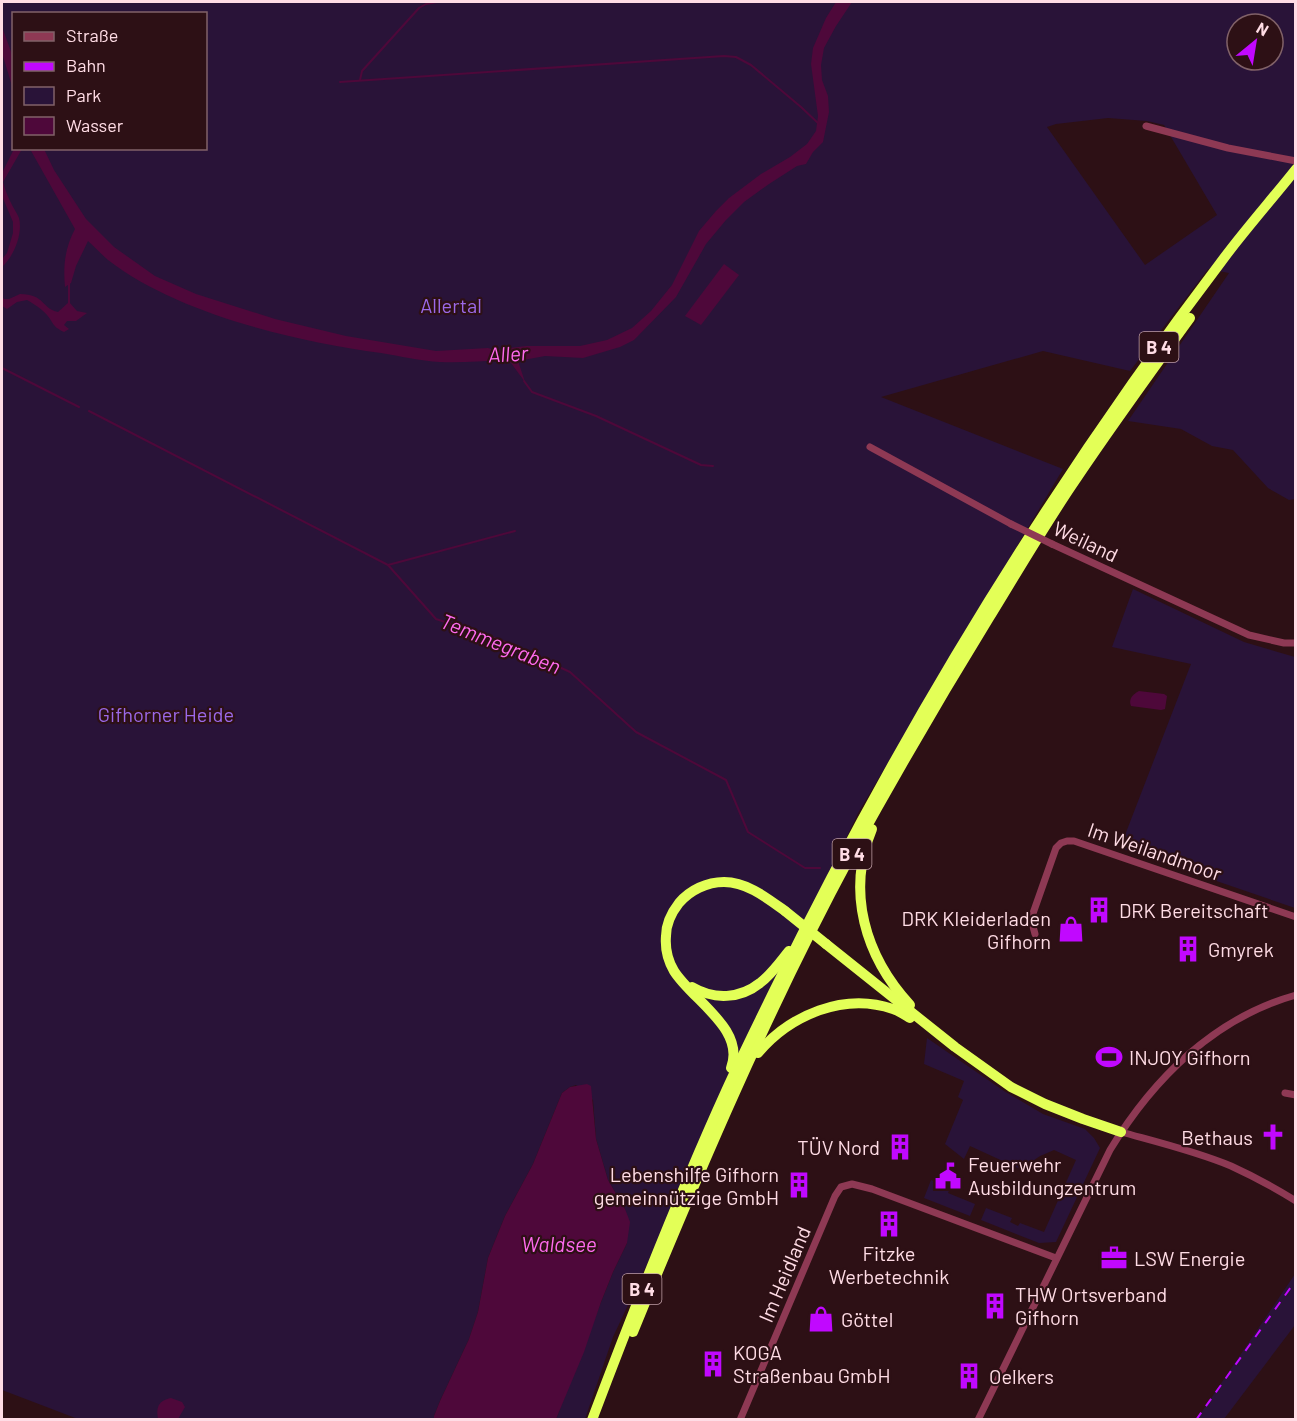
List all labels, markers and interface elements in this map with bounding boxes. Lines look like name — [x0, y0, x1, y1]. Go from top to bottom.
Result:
legend — [12, 12, 207, 150]
north arrow — [1225, 12, 1285, 72]
text: N — [1253, 18, 1272, 39]
text: Straße — [66, 24, 118, 46]
text: Bahn — [66, 54, 106, 76]
text: Park — [66, 84, 101, 106]
text: Wasser — [66, 114, 124, 136]
park label: Allertal — [420, 293, 482, 317]
road number: B 4 — [1140, 332, 1178, 362]
water label: Aller — [487, 339, 529, 367]
street label: Weiland — [1050, 516, 1122, 566]
water label: Temmegraben — [437, 608, 565, 678]
park label: Gifhorner Heide — [98, 702, 234, 726]
street label: Im Weilandmoor — [1085, 817, 1225, 885]
road number: B 4 — [832, 839, 872, 869]
building icon: DRK Bereitschaft — [1084, 895, 1114, 925]
place label: DRK Bereitschaft — [1119, 898, 1269, 922]
place label: DRK Kleiderladen Gifhorn — [902, 906, 1051, 953]
shop icon: DRK Kleiderladen Gifhorn — [1056, 914, 1086, 944]
building icon: Gmyrek — [1173, 934, 1203, 964]
place label: Gmyrek — [1208, 937, 1274, 961]
sports icon: INJOY Gifhorn — [1094, 1042, 1124, 1072]
place label: INJOY Gifhorn — [1129, 1045, 1251, 1069]
church icon: Bethaus — [1258, 1122, 1288, 1152]
place label: Bethaus — [1181, 1125, 1253, 1149]
building icon: TÜV Nord — [885, 1132, 915, 1162]
place label: TÜV Nord — [797, 1135, 880, 1159]
place label: Feuerwehr Ausbildungzentrum — [968, 1152, 1136, 1199]
public building icon: Feuerwehr Ausbildungzentrum — [933, 1161, 963, 1191]
place label: Lebenshilfe Gifhorn gemeinnützige GmbH — [594, 1162, 779, 1209]
building icon: Lebenshilfe Gifhorn gemeinnützige GmbH — [784, 1170, 814, 1200]
building icon: Fitzke Werbetechnik — [874, 1209, 904, 1239]
street label: Im Heidland — [753, 1222, 815, 1326]
water label: Waldsee — [521, 1231, 597, 1256]
place label: Fitzke Werbetechnik — [829, 1241, 949, 1288]
office icon: LSW Energie — [1099, 1243, 1129, 1273]
place label: LSW Energie — [1134, 1246, 1245, 1270]
road number: B 4 — [622, 1274, 662, 1304]
place label: THW Ortsverband Gifhorn — [1015, 1282, 1167, 1329]
building icon: THW Ortsverband Gifhorn — [980, 1291, 1010, 1321]
shop icon: Göttel — [806, 1304, 836, 1334]
place label: Göttel — [841, 1307, 893, 1331]
place label: KOGA Straßenbau GmbH — [733, 1340, 891, 1387]
building icon: KOGA Straßenbau GmbH — [698, 1349, 728, 1379]
building icon: Oelkers — [954, 1361, 984, 1391]
place label: Oelkers — [989, 1364, 1054, 1388]

